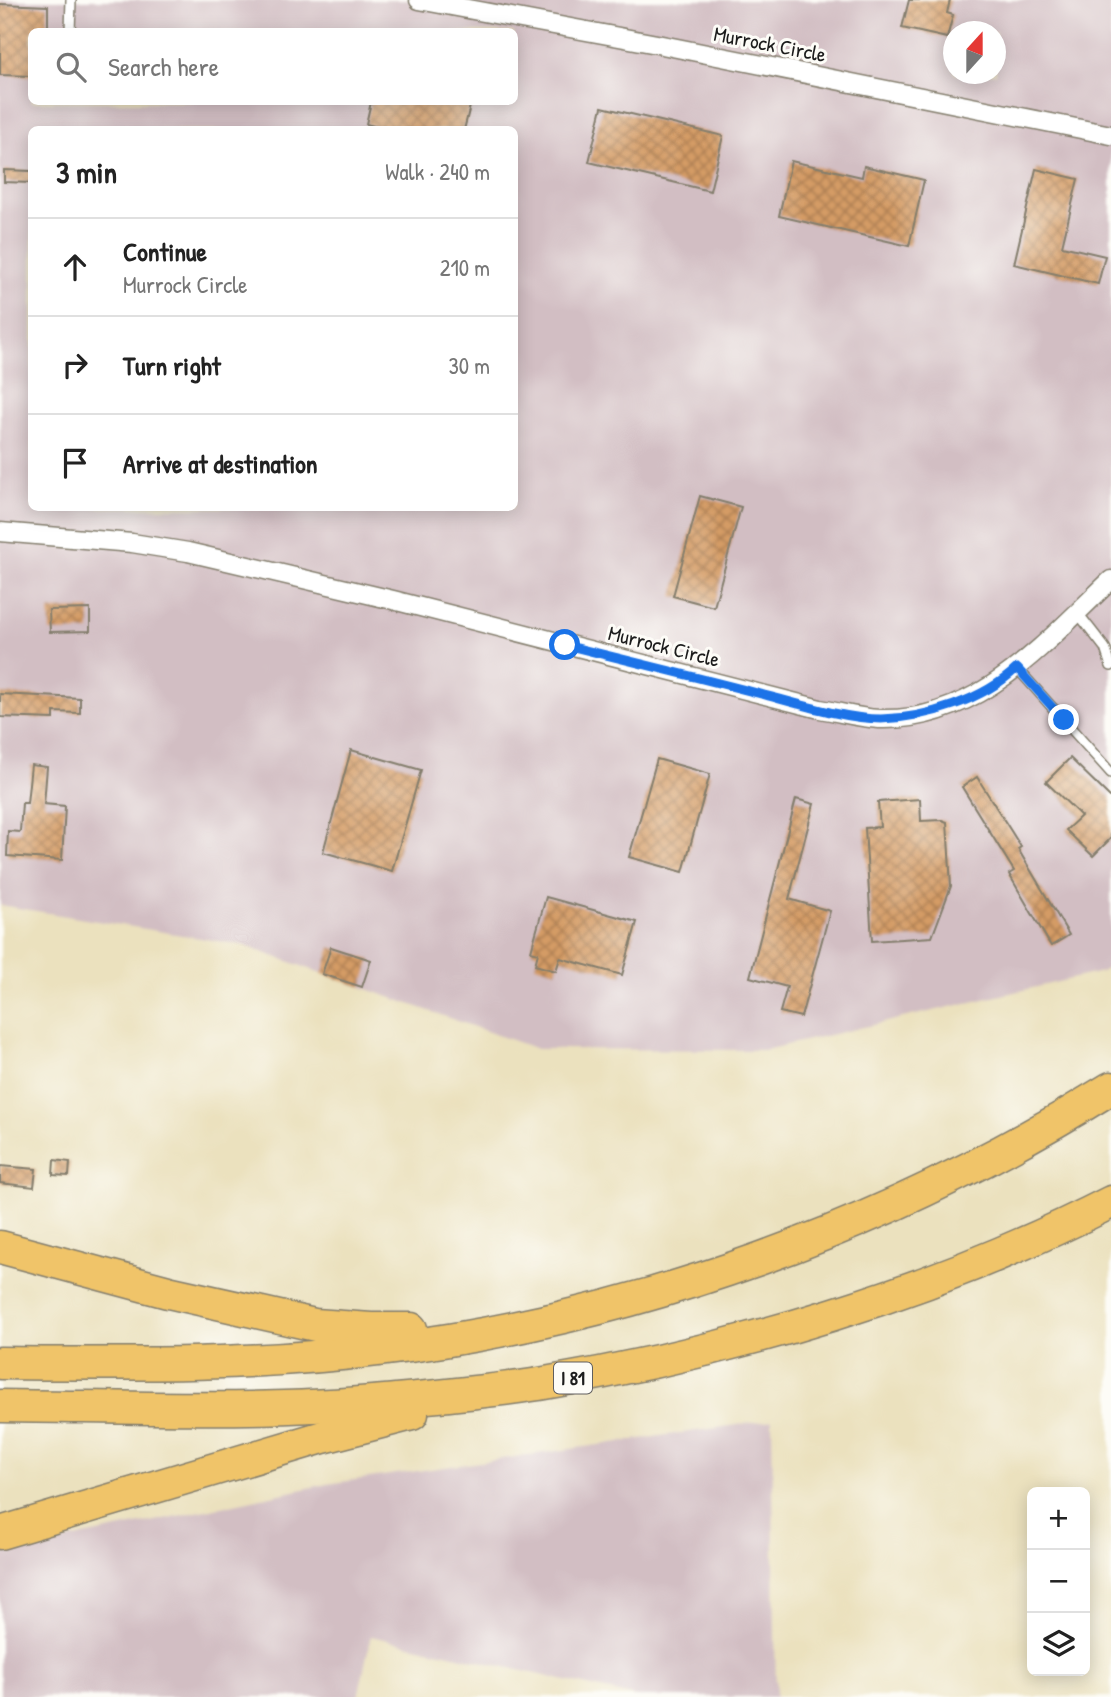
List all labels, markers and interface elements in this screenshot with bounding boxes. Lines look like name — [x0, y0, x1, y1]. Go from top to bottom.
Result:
street label: Murrock Circle — [711, 19, 829, 69]
north arrow — [943, 21, 1006, 84]
search box — [28, 28, 518, 105]
icon: search — [52, 48, 90, 86]
text: Search here — [108, 49, 219, 84]
text: 3 min — [56, 152, 117, 192]
text: Walk · 240 m — [385, 156, 490, 187]
text: Continue — [123, 234, 207, 269]
icon: ahead — [56, 248, 94, 286]
text: 210 m — [440, 252, 490, 283]
text: Murrock Circle — [123, 269, 247, 300]
icon: right — [56, 346, 94, 384]
text: Turn right — [123, 348, 221, 383]
text: 30 m — [448, 350, 490, 381]
icon: arrive — [56, 444, 94, 482]
text: Arrive at destination — [123, 446, 318, 481]
street label: Murrock Circle — [605, 618, 723, 674]
route start — [549, 629, 580, 660]
route end — [1048, 704, 1079, 735]
road number: I 81 — [554, 1362, 592, 1394]
map controls — [1027, 1487, 1090, 1676]
button: + — [1027, 1487, 1090, 1550]
button: − — [1027, 1550, 1090, 1613]
button: layers — [1027, 1613, 1090, 1676]

